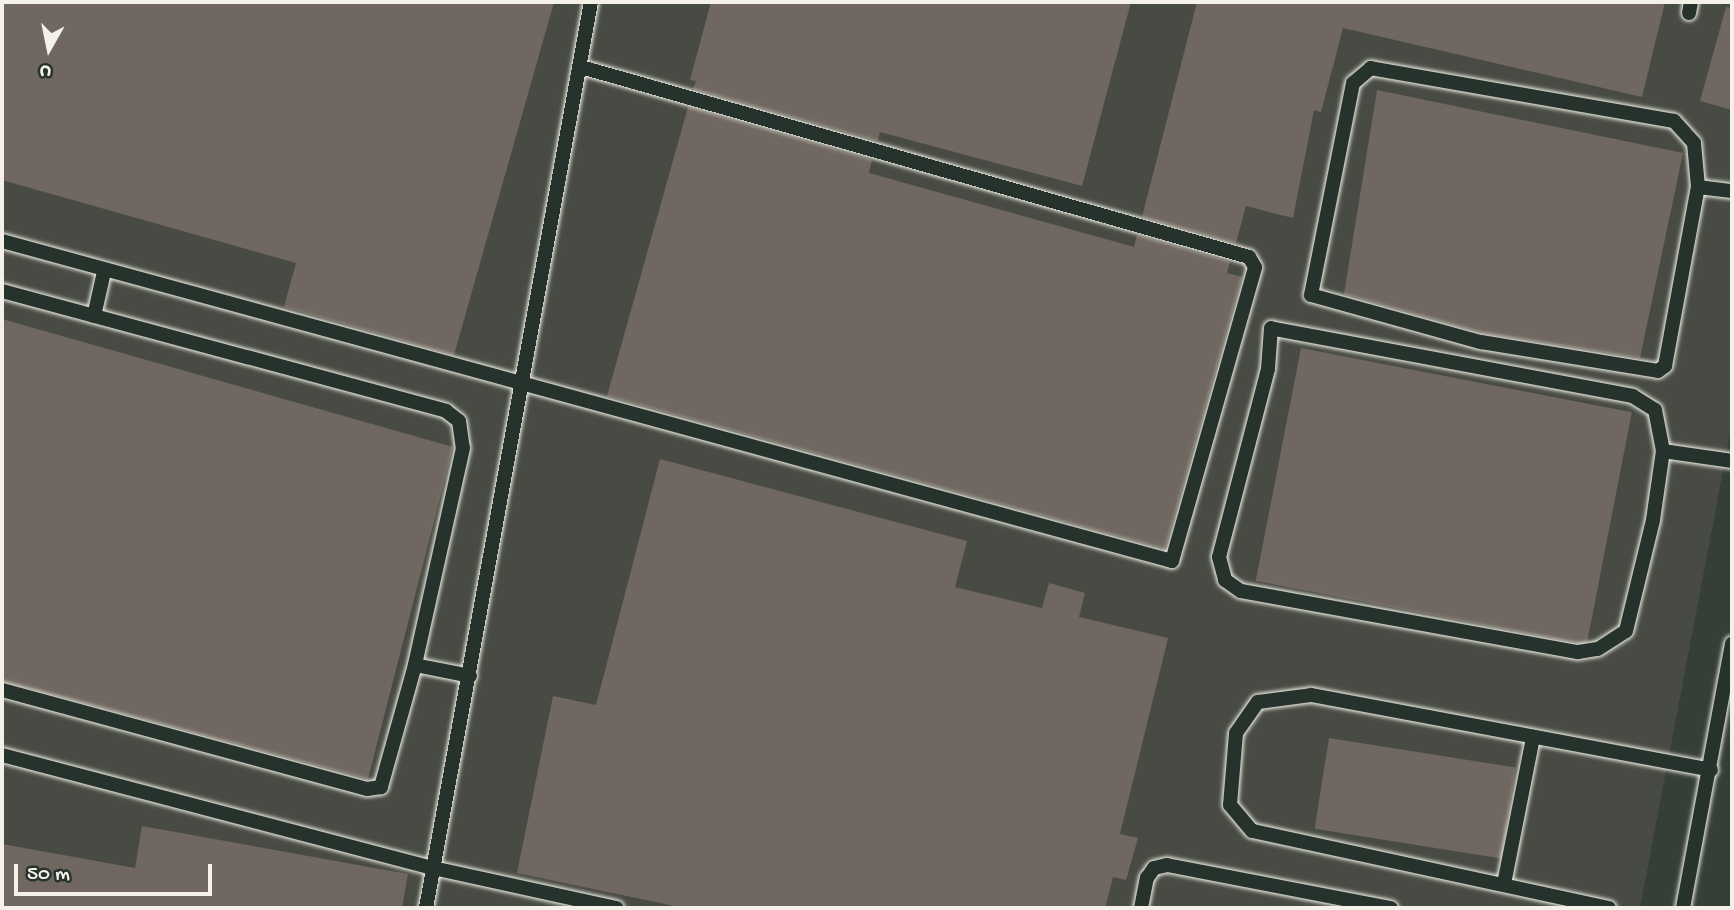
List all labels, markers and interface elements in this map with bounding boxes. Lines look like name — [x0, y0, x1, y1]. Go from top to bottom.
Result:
north arrow — [14, 14, 84, 84]
text: U — [38, 58, 53, 82]
scale bar — [18, 850, 215, 894]
text: 50 m — [27, 863, 70, 888]

